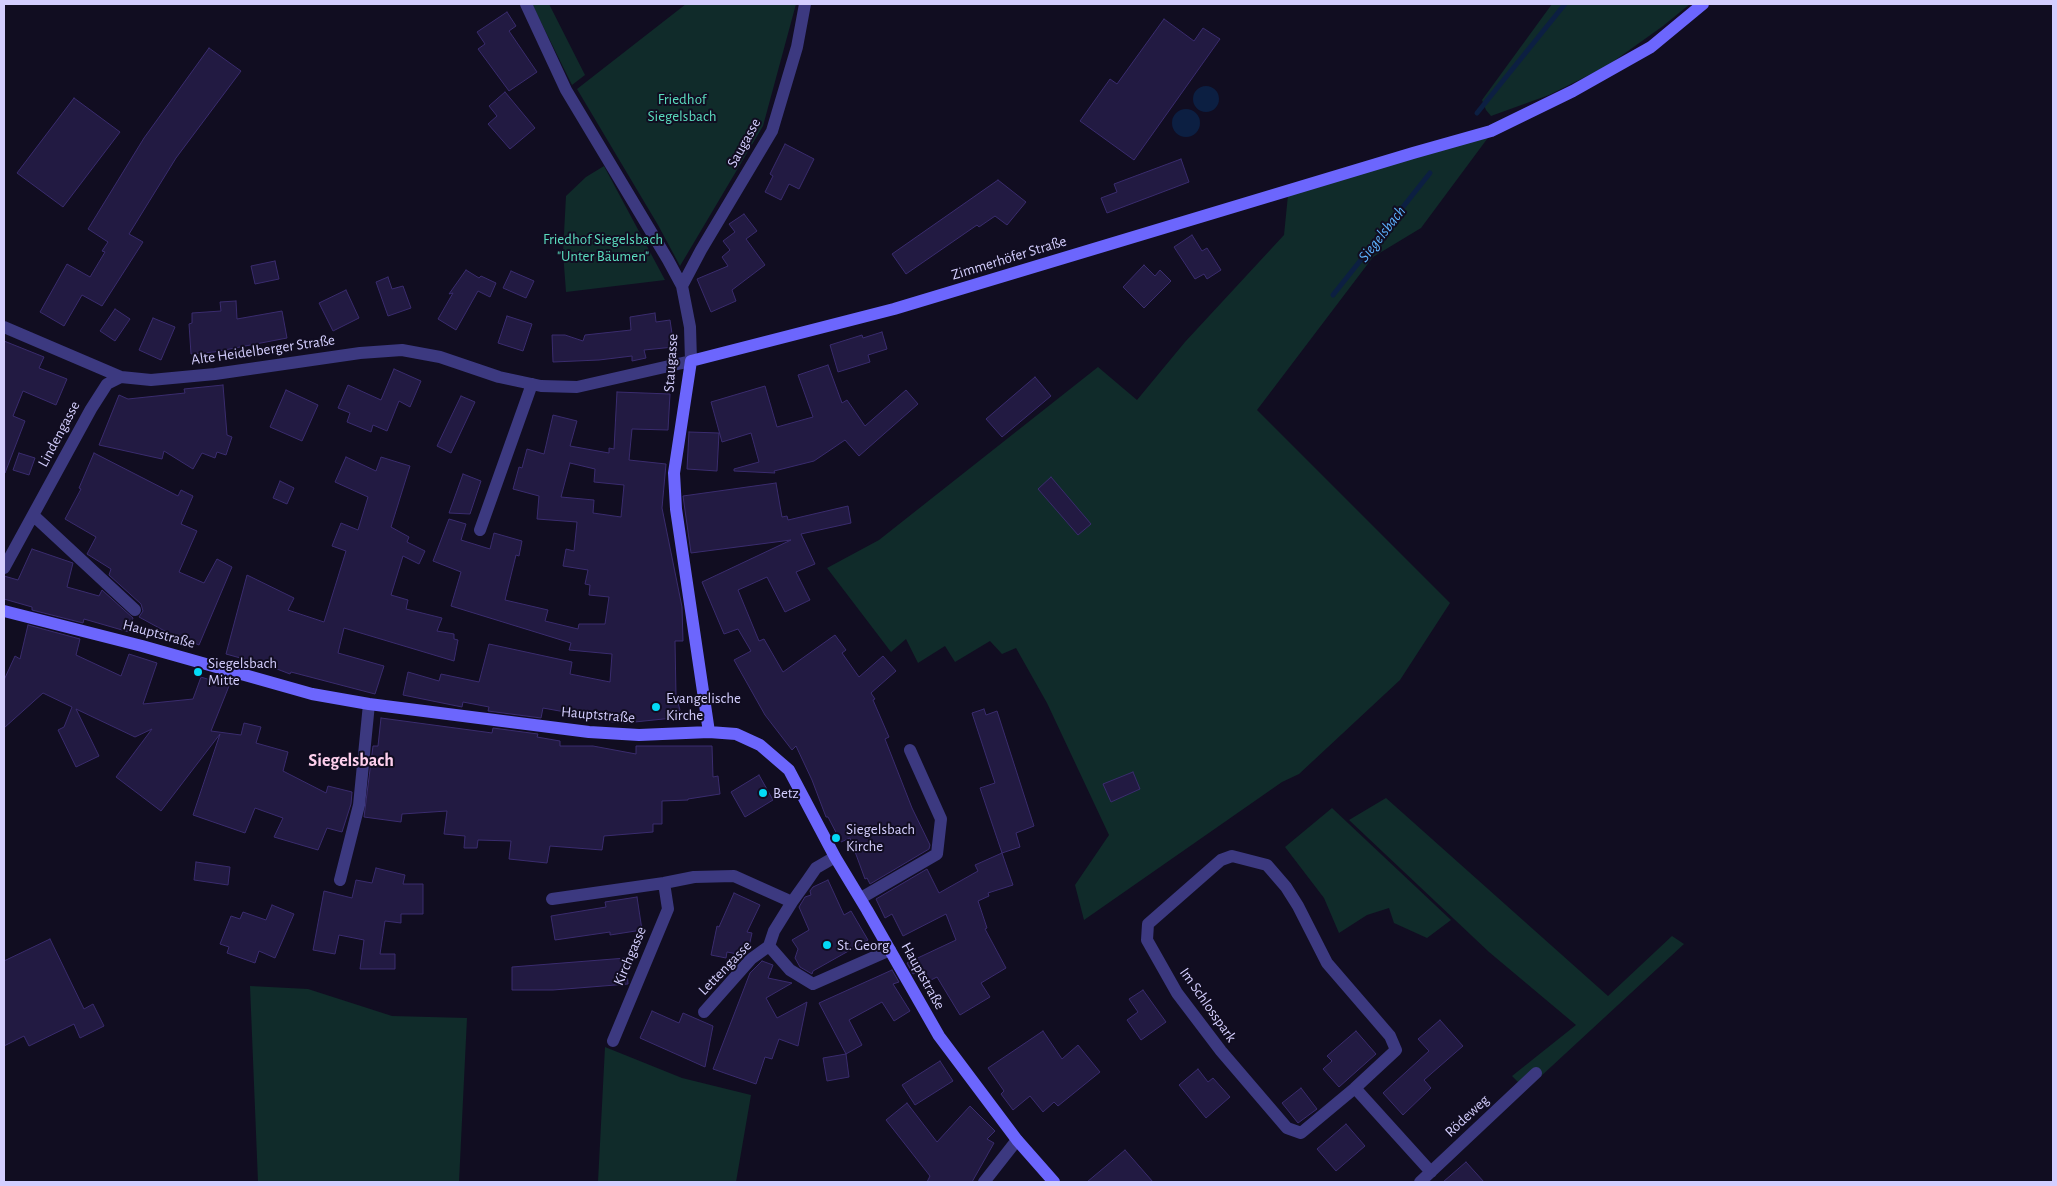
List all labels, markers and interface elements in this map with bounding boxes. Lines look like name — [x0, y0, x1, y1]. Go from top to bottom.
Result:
park label: Friedhof Siegelsbach — [647, 90, 717, 125]
street label: Saugasse — [723, 115, 765, 171]
water label: Siegelsbach — [1354, 202, 1410, 266]
park label: Friedhof Siegelsbach "Unter Bäumen" — [543, 230, 663, 265]
street label: Zimmerhöfer Straße — [949, 232, 1069, 284]
street label: Alte Heidelberger Straße — [190, 331, 336, 369]
street label: Staugasse — [660, 333, 682, 393]
street label: Lindengasse — [34, 398, 84, 470]
street label: Hauptstraße — [121, 616, 197, 652]
place label: Siegelsbach Mitte — [208, 654, 277, 689]
marker: Siegelsbach Mitte — [192, 666, 204, 678]
place label: Evangelische Kirche — [666, 689, 741, 724]
marker: Evangelische Kirche — [650, 701, 662, 713]
street label: Hauptstraße — [560, 703, 636, 727]
district label: Siegelsbach — [308, 750, 394, 772]
place label: Betz — [773, 784, 799, 802]
marker: Betz — [757, 787, 769, 799]
place label: Siegelsbach Kirche — [846, 820, 915, 855]
marker: Siegelsbach Kirche — [830, 832, 842, 844]
street label: Kirchgasse — [610, 924, 650, 988]
place label: St. Georg — [837, 936, 889, 954]
street label: Lettengasse — [695, 937, 755, 999]
marker: St. Georg — [821, 939, 833, 951]
street label: Hauptstraße — [897, 939, 949, 1013]
street label: Im Schlosspark — [1176, 964, 1240, 1046]
street label: Rödeweg — [1441, 1091, 1493, 1141]

